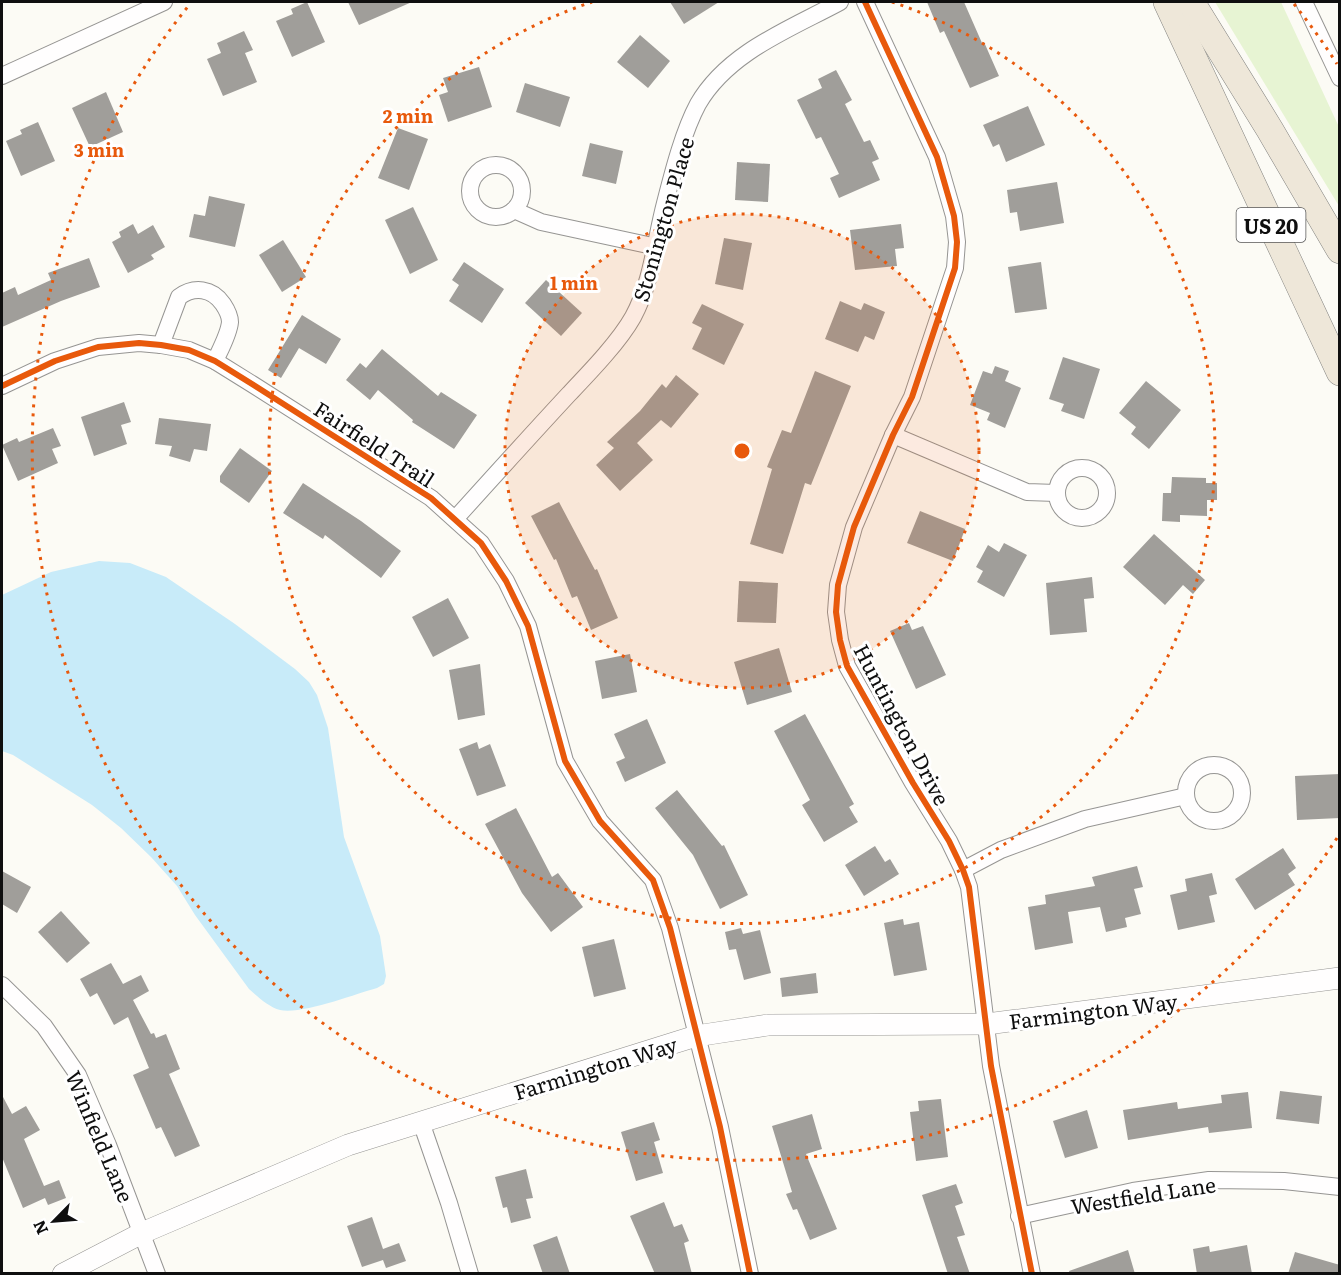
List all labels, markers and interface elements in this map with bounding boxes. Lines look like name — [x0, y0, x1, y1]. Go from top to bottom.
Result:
text: 2 min — [383, 102, 434, 129]
street label: Stonington Place — [624, 133, 700, 305]
text: 3 min — [74, 136, 125, 163]
road number: US 20 — [1236, 208, 1306, 242]
text: 1 min — [550, 269, 599, 296]
street label: Fairfield Trail — [308, 392, 442, 494]
centre of rings — [732, 441, 752, 461]
street label: Huntington Drive — [847, 638, 959, 810]
street label: Farmington Way — [1007, 984, 1180, 1036]
street label: Farmington Way — [509, 1027, 681, 1107]
street label: Winfield Lane — [59, 1065, 143, 1207]
street label: Westfield Lane — [1068, 1167, 1218, 1221]
north arrow — [24, 1191, 84, 1251]
text: N — [26, 1217, 53, 1239]

